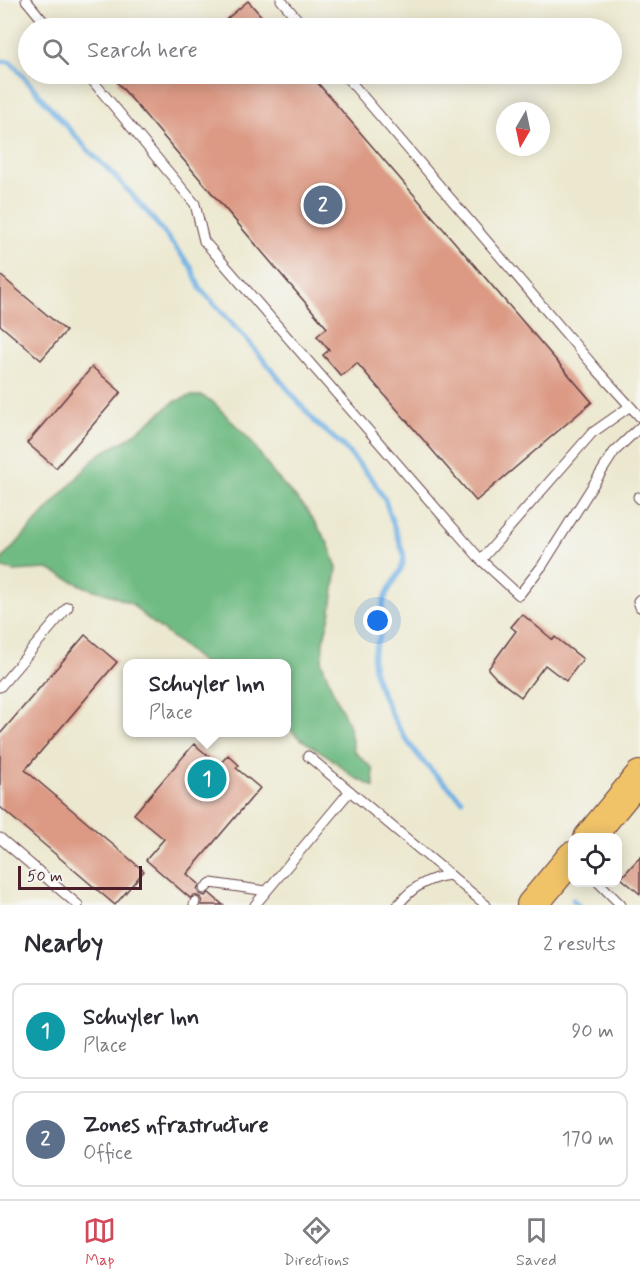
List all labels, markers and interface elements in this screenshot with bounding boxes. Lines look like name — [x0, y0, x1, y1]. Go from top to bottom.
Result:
search box — [18, 18, 622, 84]
icon: search — [39, 35, 72, 68]
text: Search here — [87, 37, 198, 65]
north arrow — [496, 102, 550, 156]
pin: 2 — [304, 182, 342, 228]
your location — [363, 606, 392, 635]
popup — [123, 659, 291, 737]
text: Schuyler Inn — [149, 671, 265, 699]
text: Place — [149, 699, 193, 726]
pin: 1 — [188, 756, 226, 802]
map controls — [568, 833, 622, 887]
button: locate — [568, 833, 622, 887]
scale bar — [18, 863, 142, 890]
text: 50 m — [27, 866, 63, 887]
text: Nearby — [24, 927, 103, 961]
text: 2 results — [543, 931, 616, 958]
text: Schuyler Inn — [83, 1004, 199, 1032]
text: 1 — [41, 1018, 50, 1045]
text: 90 m — [571, 1018, 614, 1045]
text: Place — [83, 1032, 127, 1059]
text: Zones nfrastructure — [83, 1112, 269, 1140]
text: 2 — [41, 1126, 50, 1153]
text: 170 m — [562, 1126, 614, 1153]
text: Office — [83, 1140, 133, 1167]
tab: Map — [83, 1214, 116, 1271]
tab: Directions — [283, 1214, 349, 1271]
tab: Saved — [516, 1214, 557, 1271]

